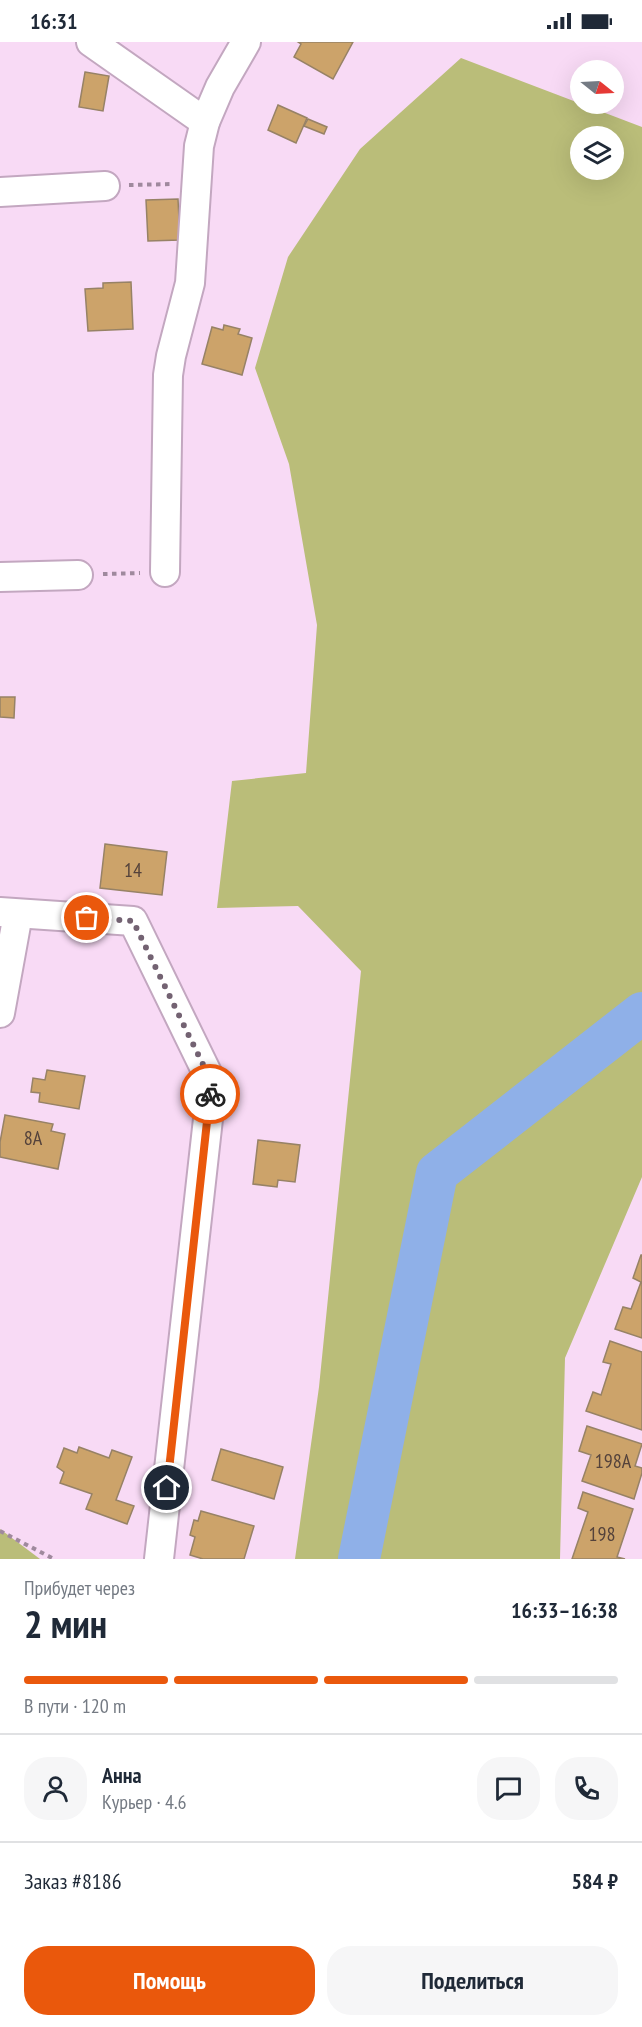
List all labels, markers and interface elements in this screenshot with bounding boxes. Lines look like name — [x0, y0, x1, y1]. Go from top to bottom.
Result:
text: 16:31 — [30, 7, 78, 35]
north arrow — [570, 60, 624, 114]
map controls — [570, 60, 624, 180]
button: layers — [570, 126, 624, 180]
house number: 14 — [124, 857, 142, 883]
pin — [61, 892, 112, 943]
icon: bag — [70, 901, 103, 934]
courier — [180, 1064, 240, 1124]
icon: bike — [194, 1078, 227, 1111]
house number: 8А — [24, 1125, 43, 1151]
house number: 198А — [595, 1448, 632, 1474]
pin — [141, 1462, 192, 1513]
icon: home — [150, 1471, 183, 1504]
house number: 198 — [589, 1521, 616, 1547]
text: Прибудет через — [24, 1575, 135, 1601]
text: 16:33–16:38 — [511, 1596, 618, 1624]
text: 2 мин — [24, 1598, 107, 1649]
text: В пути · 120 m — [24, 1693, 126, 1719]
button: person — [24, 1757, 87, 1820]
button: chat — [477, 1757, 540, 1820]
button: phone — [555, 1757, 618, 1820]
text: Анна — [102, 1761, 142, 1789]
text: Курьер · 4.6 — [102, 1789, 187, 1815]
text: Заказ #8186 — [24, 1867, 122, 1895]
text: 584 ₽ — [571, 1867, 618, 1895]
button: Помощь — [24, 1946, 315, 2015]
button: Поделиться — [327, 1946, 618, 2015]

